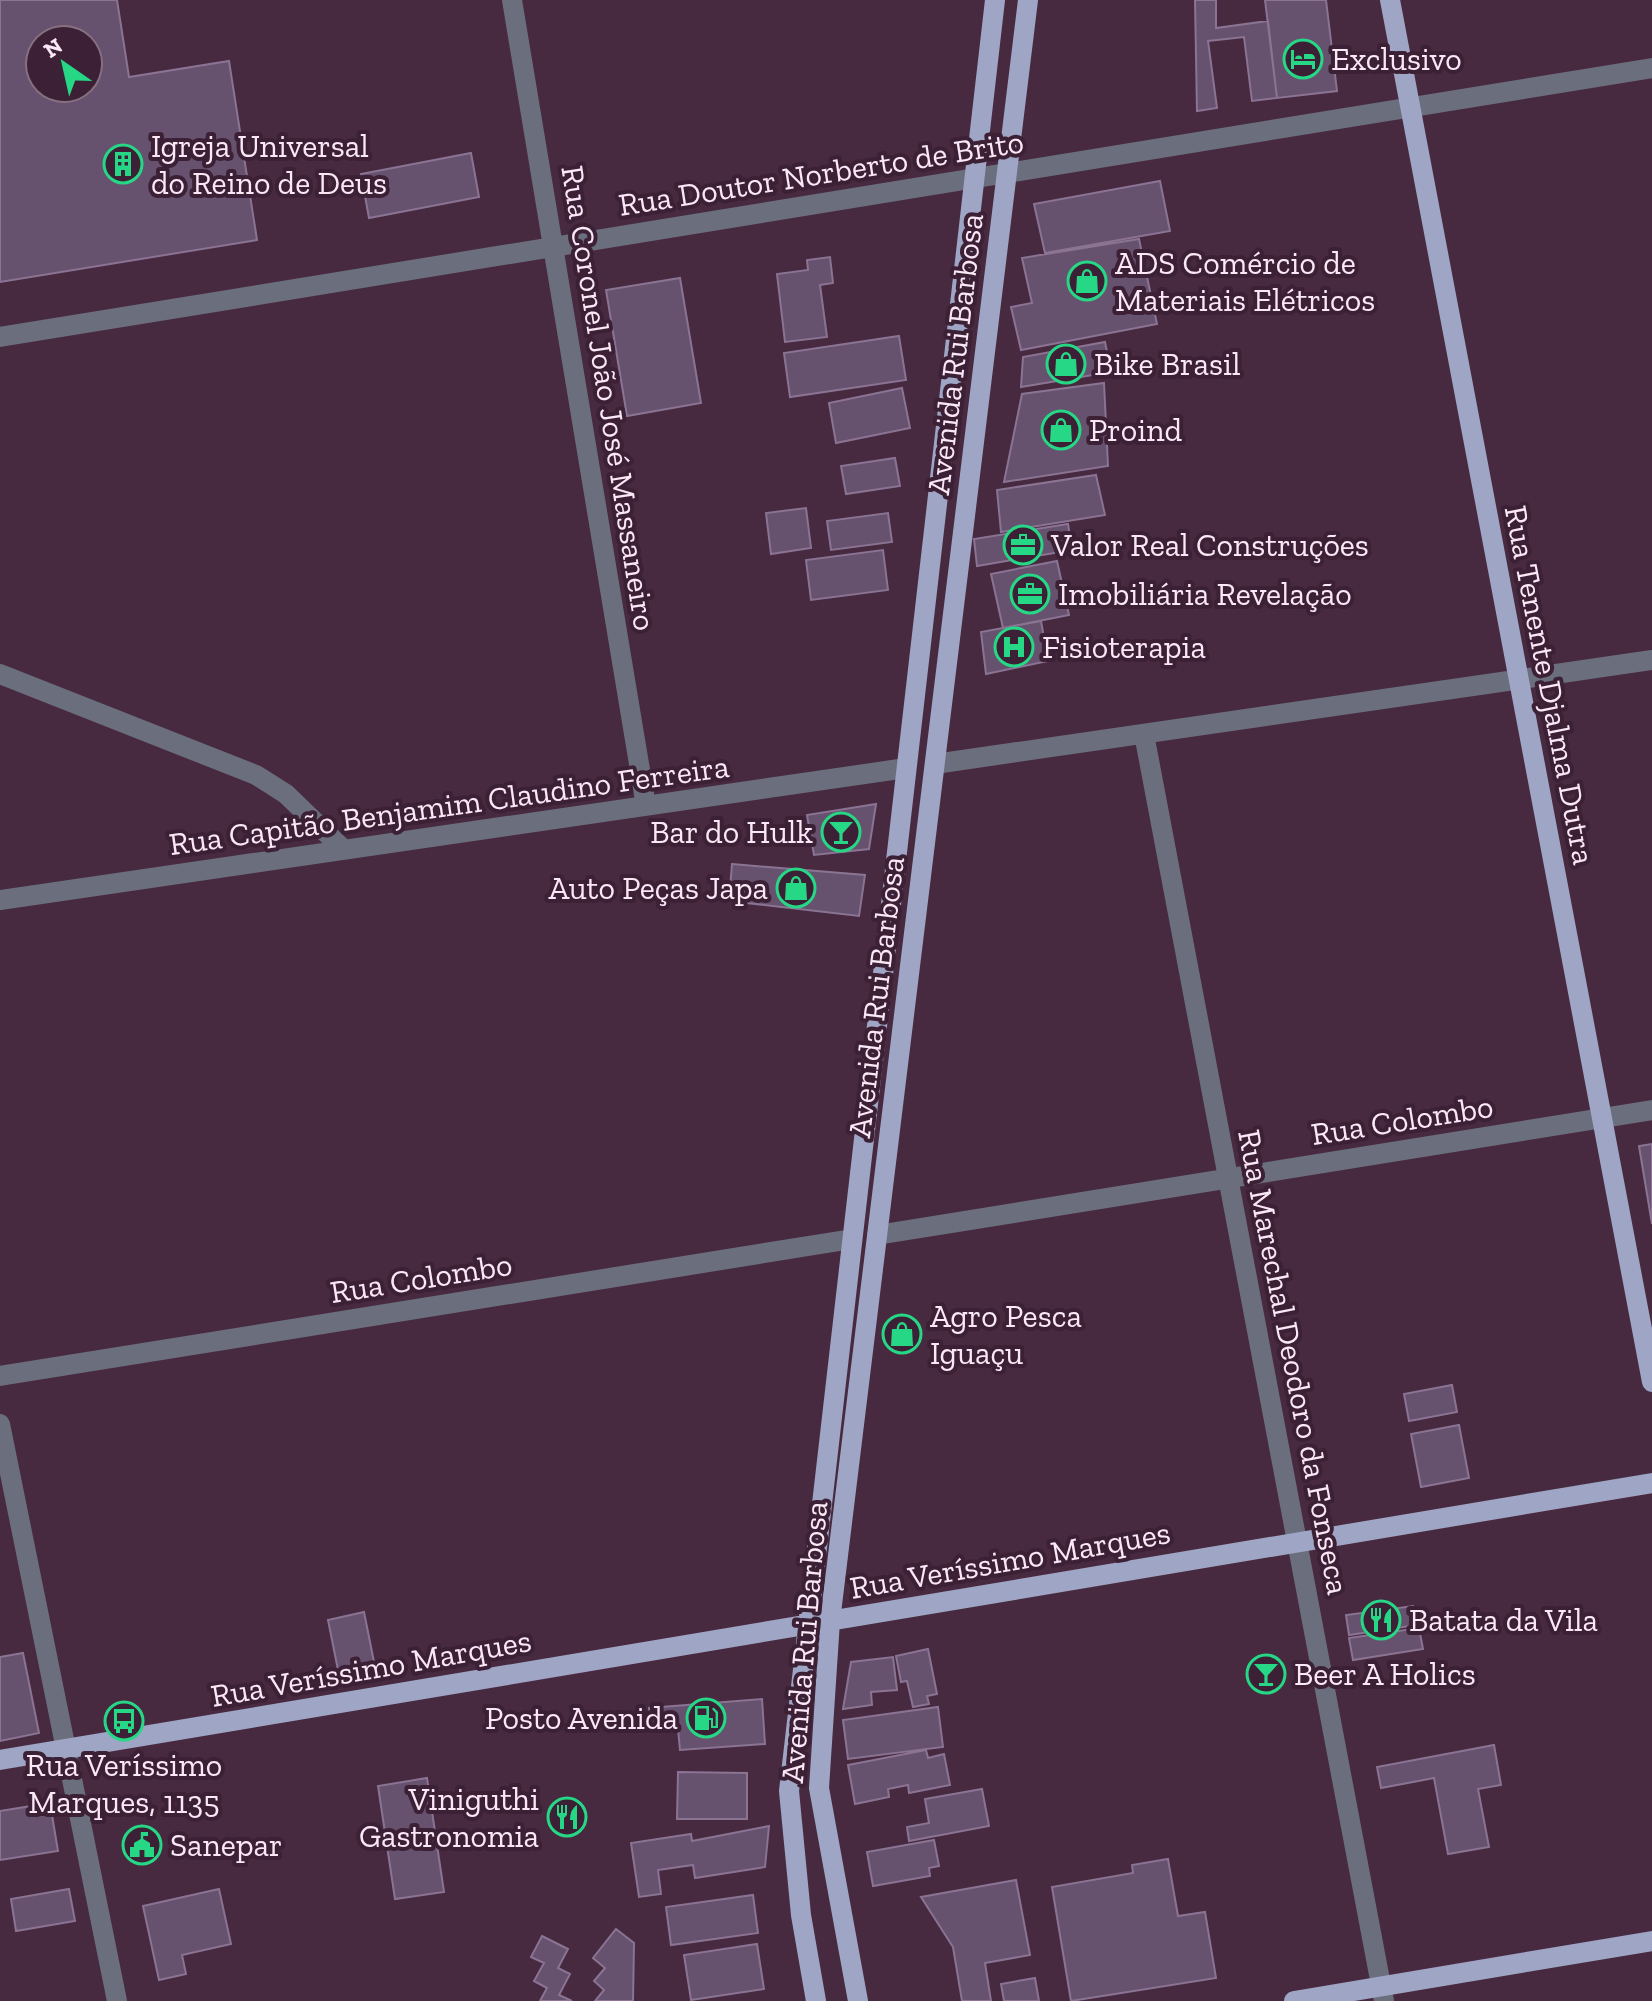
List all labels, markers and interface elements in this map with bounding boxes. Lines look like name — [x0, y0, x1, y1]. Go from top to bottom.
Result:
north arrow — [24, 24, 104, 104]
text: N — [39, 32, 68, 64]
hotel icon: Exclusivo — [1282, 38, 1324, 80]
place label: Exclusivo — [1331, 40, 1462, 78]
street label: Rua Doutor Norberto de Brito — [616, 122, 1026, 224]
place label: Igreja Universal do Reino de Deus — [151, 127, 387, 202]
building icon: Igreja Universal do Reino de Deus — [102, 143, 144, 185]
street label: Rua Coronel João José Massaneiro — [553, 163, 665, 633]
street label: Avenida Rui Barbosa — [919, 211, 991, 497]
place label: ADS Comércio de Materiais Elétricos — [1115, 244, 1375, 319]
shop icon: ADS Comércio de Materiais Elétricos — [1066, 260, 1108, 302]
shop icon: Bike Brasil — [1045, 343, 1087, 385]
place label: Bike Brasil — [1094, 345, 1240, 383]
shop icon: Proind — [1040, 409, 1082, 451]
place label: Proind — [1089, 411, 1183, 449]
street label: Rua Tenente Djalma Dutra — [1497, 502, 1603, 868]
office icon: Valor Real Construções — [1002, 524, 1044, 566]
place label: Valor Real Construções — [1050, 526, 1369, 564]
office icon: Imobiliária Revelação — [1009, 573, 1051, 615]
place label: Imobiliária Revelação — [1058, 575, 1352, 613]
hospital icon: Fisioterapia — [993, 626, 1035, 668]
place label: Fisioterapia — [1042, 628, 1206, 666]
street label: Rua Capitão Benjamim Claudino Ferreira — [167, 747, 731, 863]
bar icon: Bar do Hulk — [820, 811, 862, 853]
place label: Bar do Hulk — [650, 813, 813, 851]
street label: Avenida Rui Barbosa — [840, 854, 912, 1140]
shop icon: Auto Peças Japa — [775, 867, 817, 909]
place label: Auto Peças Japa — [548, 869, 768, 907]
street label: Rua Colombo — [1308, 1087, 1496, 1153]
street label: Rua Marechal Deodoro da Fonseca — [1230, 1126, 1358, 1598]
street label: Rua Colombo — [327, 1245, 515, 1311]
place label: Agro Pesca Iguaçu — [930, 1297, 1082, 1372]
shop icon: Agro Pesca Iguaçu — [881, 1313, 923, 1355]
street label: Avenida Rui Barbosa — [773, 1499, 835, 1785]
street label: Rua Veríssimo Marques — [847, 1513, 1173, 1607]
restaurant icon: Batata da Vila — [1360, 1599, 1402, 1641]
place label: Batata da Vila — [1409, 1601, 1598, 1639]
street label: Rua Veríssimo Marques — [208, 1621, 534, 1715]
bar icon: Beer A Holics — [1245, 1653, 1287, 1695]
place label: Beer A Holics — [1294, 1655, 1476, 1693]
fuel station icon: Posto Avenida — [685, 1697, 727, 1739]
place label: Posto Avenida — [485, 1699, 678, 1737]
bus stop icon: Rua Veríssimo Marques, 1135 — [103, 1700, 145, 1742]
place label: Rua Veríssimo Marques, 1135 — [26, 1746, 222, 1821]
place label: Viniguthi Gastronomia — [359, 1780, 539, 1855]
restaurant icon: Viniguthi Gastronomia — [546, 1796, 588, 1838]
public building icon: Sanepar — [121, 1824, 163, 1866]
place label: Sanepar — [170, 1826, 282, 1864]

